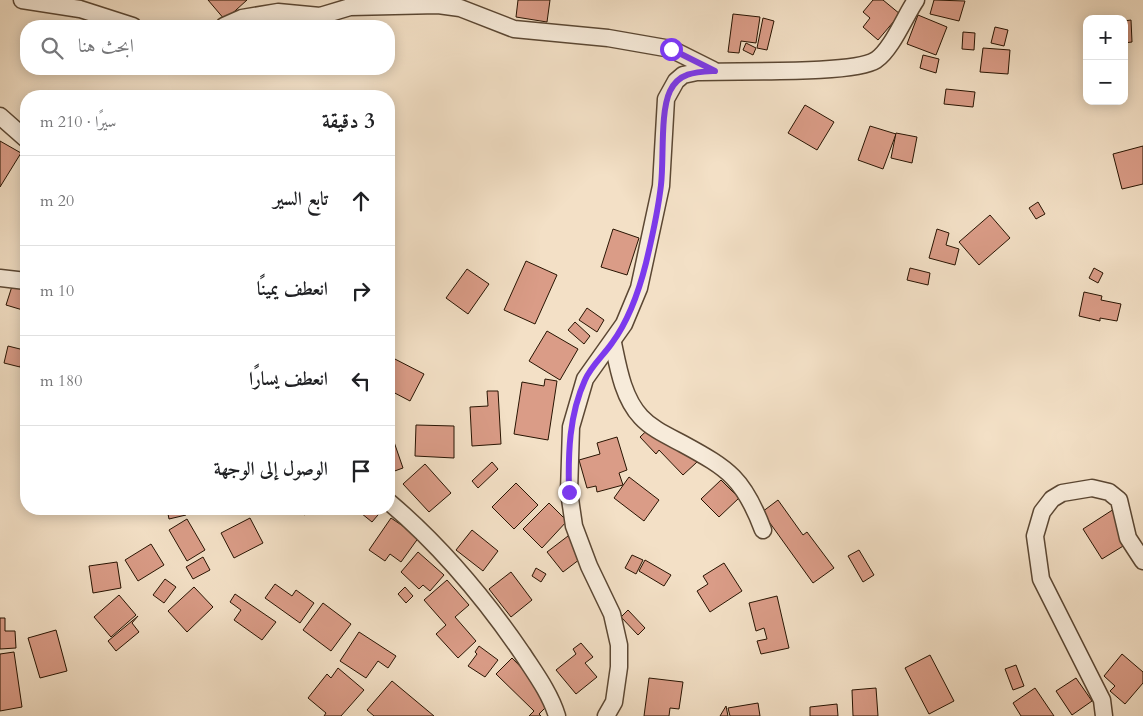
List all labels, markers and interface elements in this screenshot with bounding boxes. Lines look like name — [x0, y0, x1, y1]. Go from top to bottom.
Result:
map controls — [1083, 15, 1128, 105]
button: + — [1083, 15, 1128, 60]
search box — [20, 20, 395, 75]
text: ابحث هنا — [78, 33, 134, 59]
icon: search — [38, 34, 66, 62]
route start — [660, 38, 683, 61]
button: − — [1083, 60, 1128, 105]
text: 3 دقيقة — [322, 107, 375, 136]
text: سيرًا · 210 m — [40, 111, 116, 133]
text: تابع السير — [273, 186, 328, 212]
icon: ahead — [347, 187, 375, 215]
text: 20 m — [40, 190, 74, 212]
text: انعطف يمينًا — [257, 276, 328, 302]
icon: right — [347, 277, 375, 305]
text: 10 m — [40, 280, 74, 302]
text: انعطف يسارًا — [249, 366, 328, 392]
icon: left — [347, 367, 375, 395]
text: 180 m — [40, 370, 82, 392]
text: الوصول إلى الوجهة — [214, 456, 328, 482]
icon: arrive — [347, 457, 375, 485]
route end — [558, 481, 581, 504]

